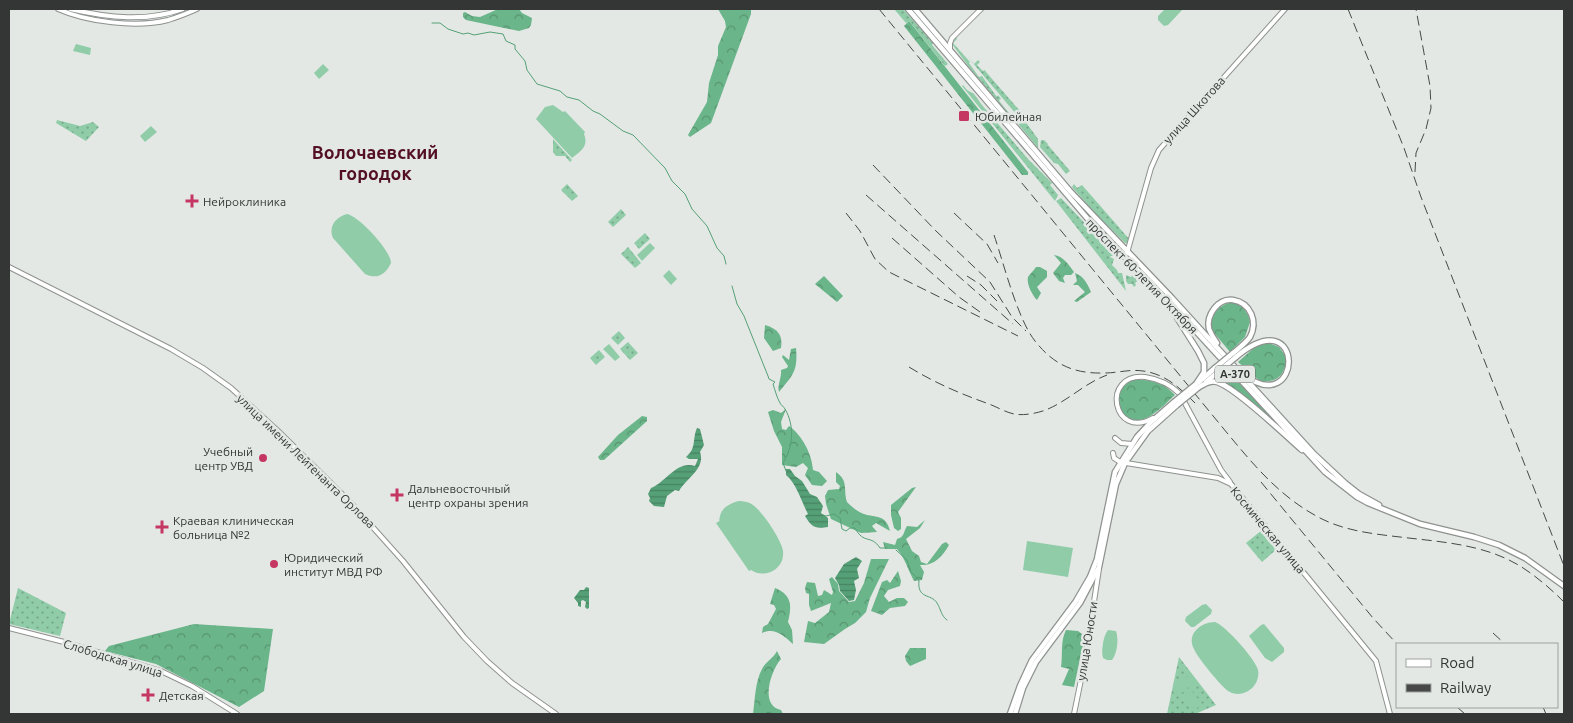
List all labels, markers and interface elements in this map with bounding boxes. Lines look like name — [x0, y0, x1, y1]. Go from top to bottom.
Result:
street label: улица Шкотова — [1161, 74, 1227, 146]
marker: Юбилейная — [957, 109, 971, 123]
place label: Юбилейная — [975, 110, 1042, 123]
district label: Волочаевский городок — [312, 142, 438, 183]
marker: Нейроклиника — [185, 194, 199, 208]
place label: Нейроклиника — [203, 195, 286, 208]
street label: проспект 60-летия Октября — [1084, 216, 1200, 336]
road number: А-370 — [1215, 366, 1255, 382]
street label: улица имени Лейтенанта Орлова — [234, 392, 378, 530]
place label: Учебный центр УВД — [195, 445, 253, 472]
marker: Учебный центр УВД — [257, 452, 269, 464]
place label: Дальневосточный центр охраны зрения — [408, 482, 529, 509]
street label: Космическая улица — [1228, 484, 1308, 576]
marker: Дальневосточный центр охраны зрения — [390, 488, 404, 502]
place label: Краевая клиническая больница №2 — [173, 514, 294, 541]
marker: Краевая клиническая больница №2 — [155, 520, 169, 534]
place label: Юридический институт МВД РФ — [284, 551, 383, 578]
marker: Юридический институт МВД РФ — [268, 558, 280, 570]
street label: улица Юности — [1074, 600, 1100, 682]
street label: Слободская улица — [62, 637, 164, 679]
legend — [1396, 643, 1558, 708]
text: Road — [1440, 654, 1475, 671]
text: Railway — [1440, 679, 1491, 696]
marker: Детская — [141, 688, 155, 702]
place label: Детская — [159, 689, 204, 702]

